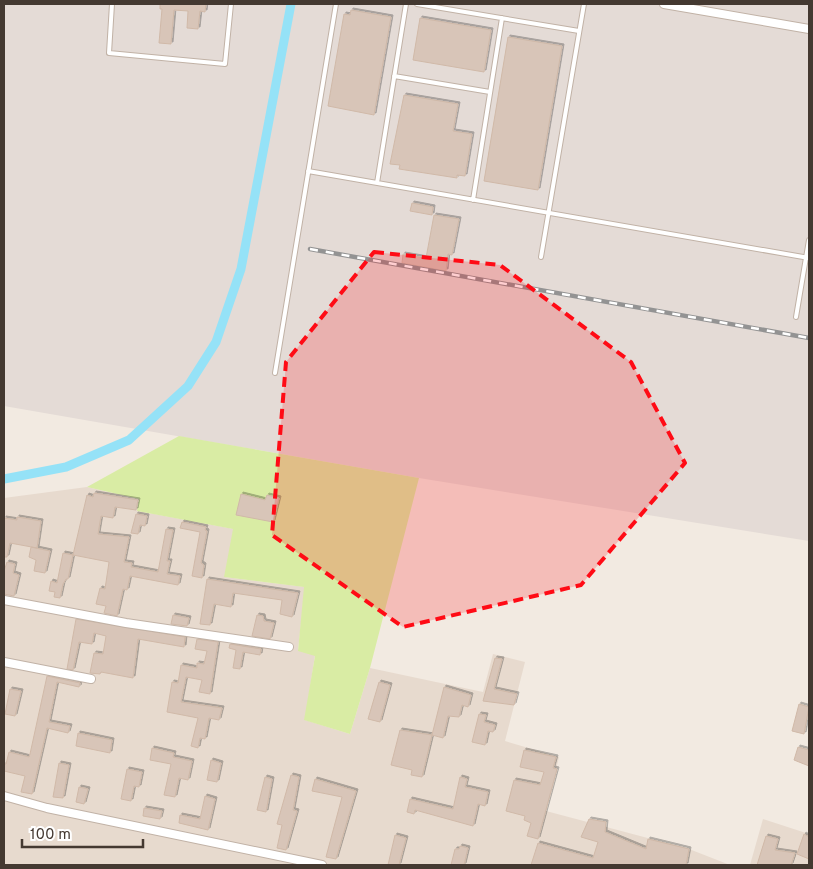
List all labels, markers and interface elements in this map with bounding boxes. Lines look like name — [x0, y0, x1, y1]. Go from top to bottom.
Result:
scale bar — [22, 816, 144, 848]
text: 100 m — [30, 826, 71, 845]

